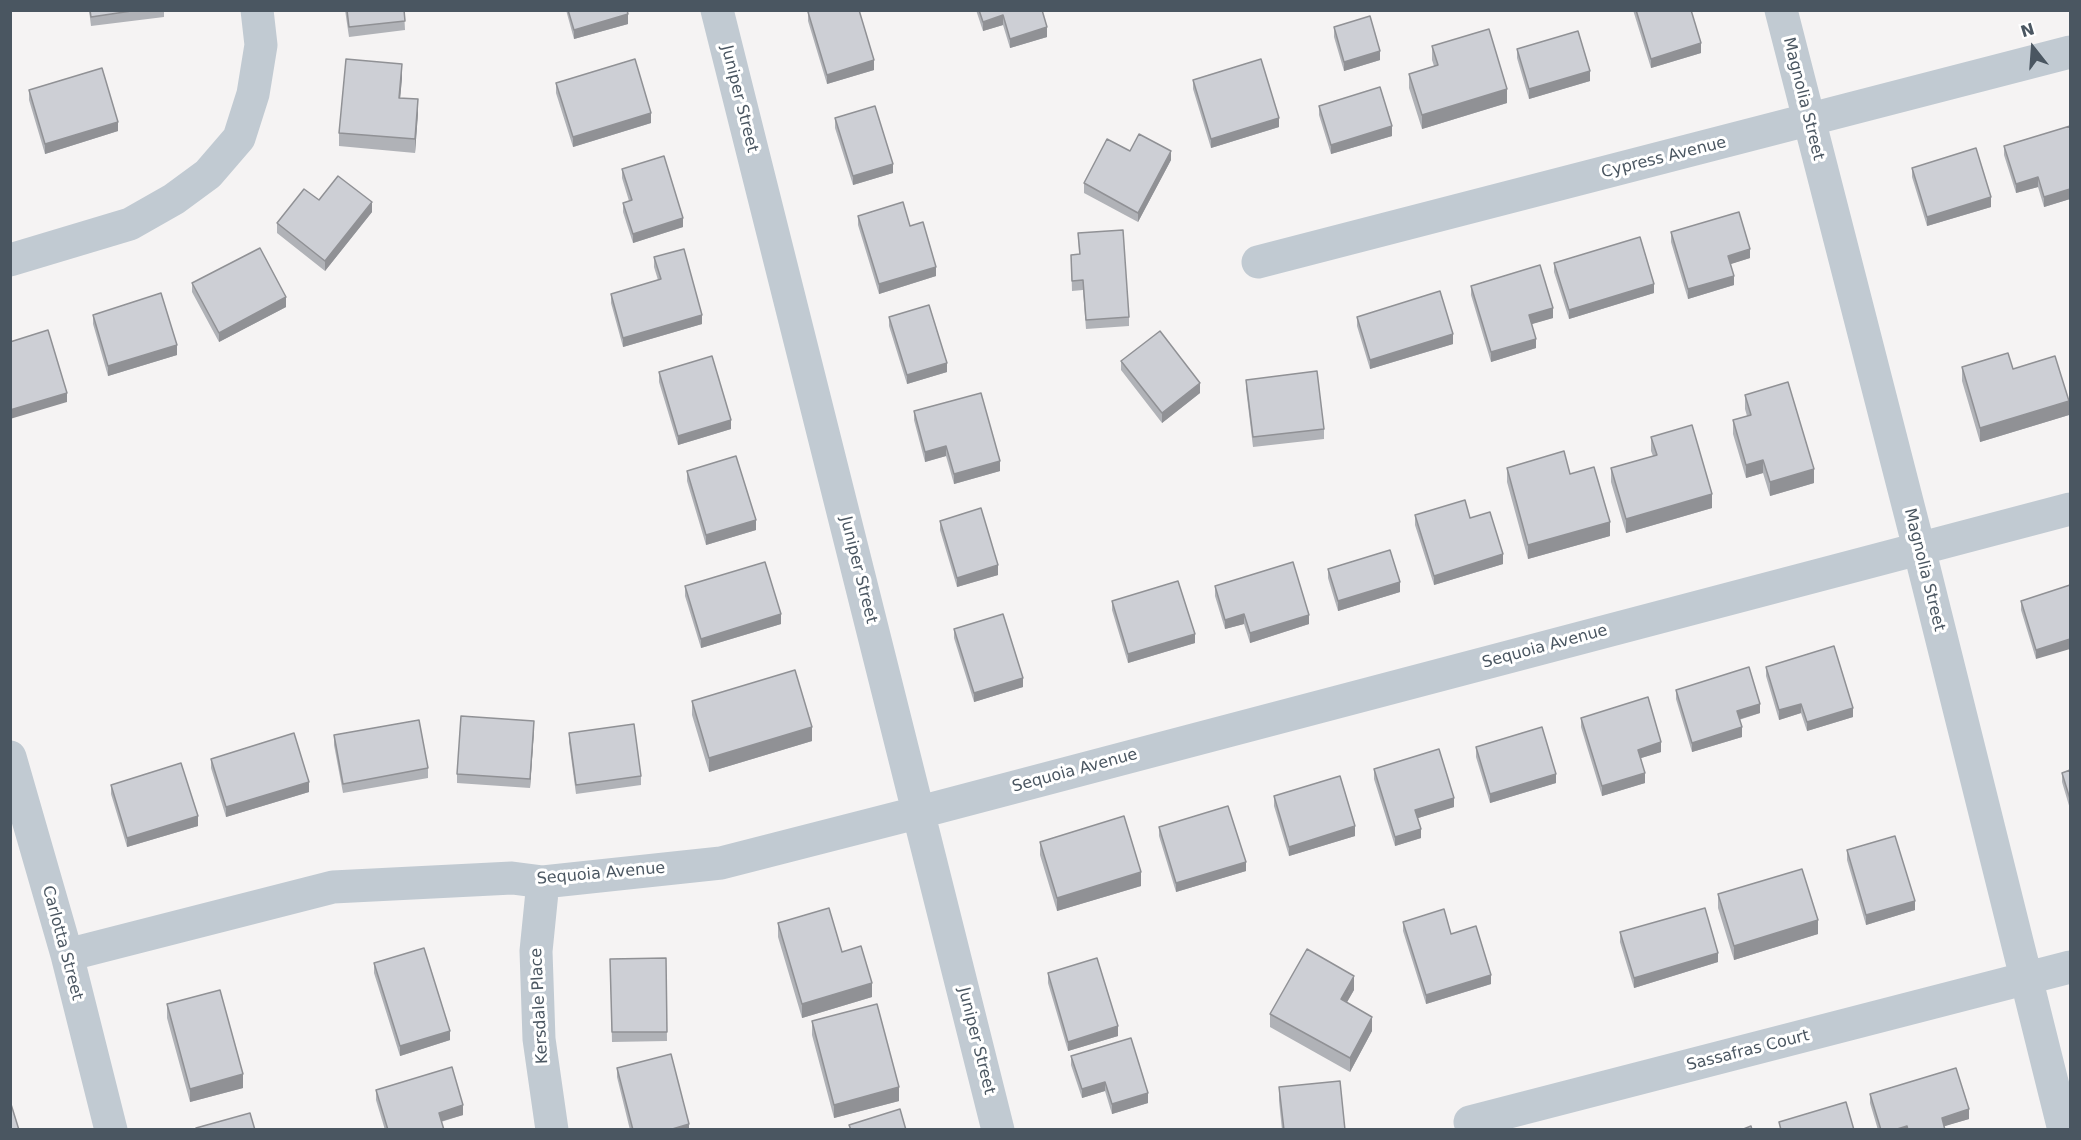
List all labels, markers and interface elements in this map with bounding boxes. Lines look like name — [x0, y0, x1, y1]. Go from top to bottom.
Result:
north arrow — [2003, 18, 2063, 78]
text: N — [2018, 19, 2037, 41]
street label: Magnolia Street — [1778, 36, 1828, 162]
street label: Juniper Street — [716, 43, 762, 155]
street label: Cypress Avenue — [1600, 133, 1728, 183]
street label: Magnolia Street — [1899, 507, 1949, 633]
street label: Juniper Street — [835, 514, 881, 626]
street label: Sequoia Avenue — [1480, 621, 1610, 673]
street label: Sequoia Avenue — [1010, 745, 1140, 797]
street label: Sequoia Avenue — [536, 859, 666, 889]
street label: Carlotta Street — [37, 884, 87, 1002]
street label: Kersdale Place — [527, 947, 553, 1065]
street label: Juniper Street — [953, 985, 999, 1097]
street label: Sassafras Court — [1685, 1026, 1811, 1076]

